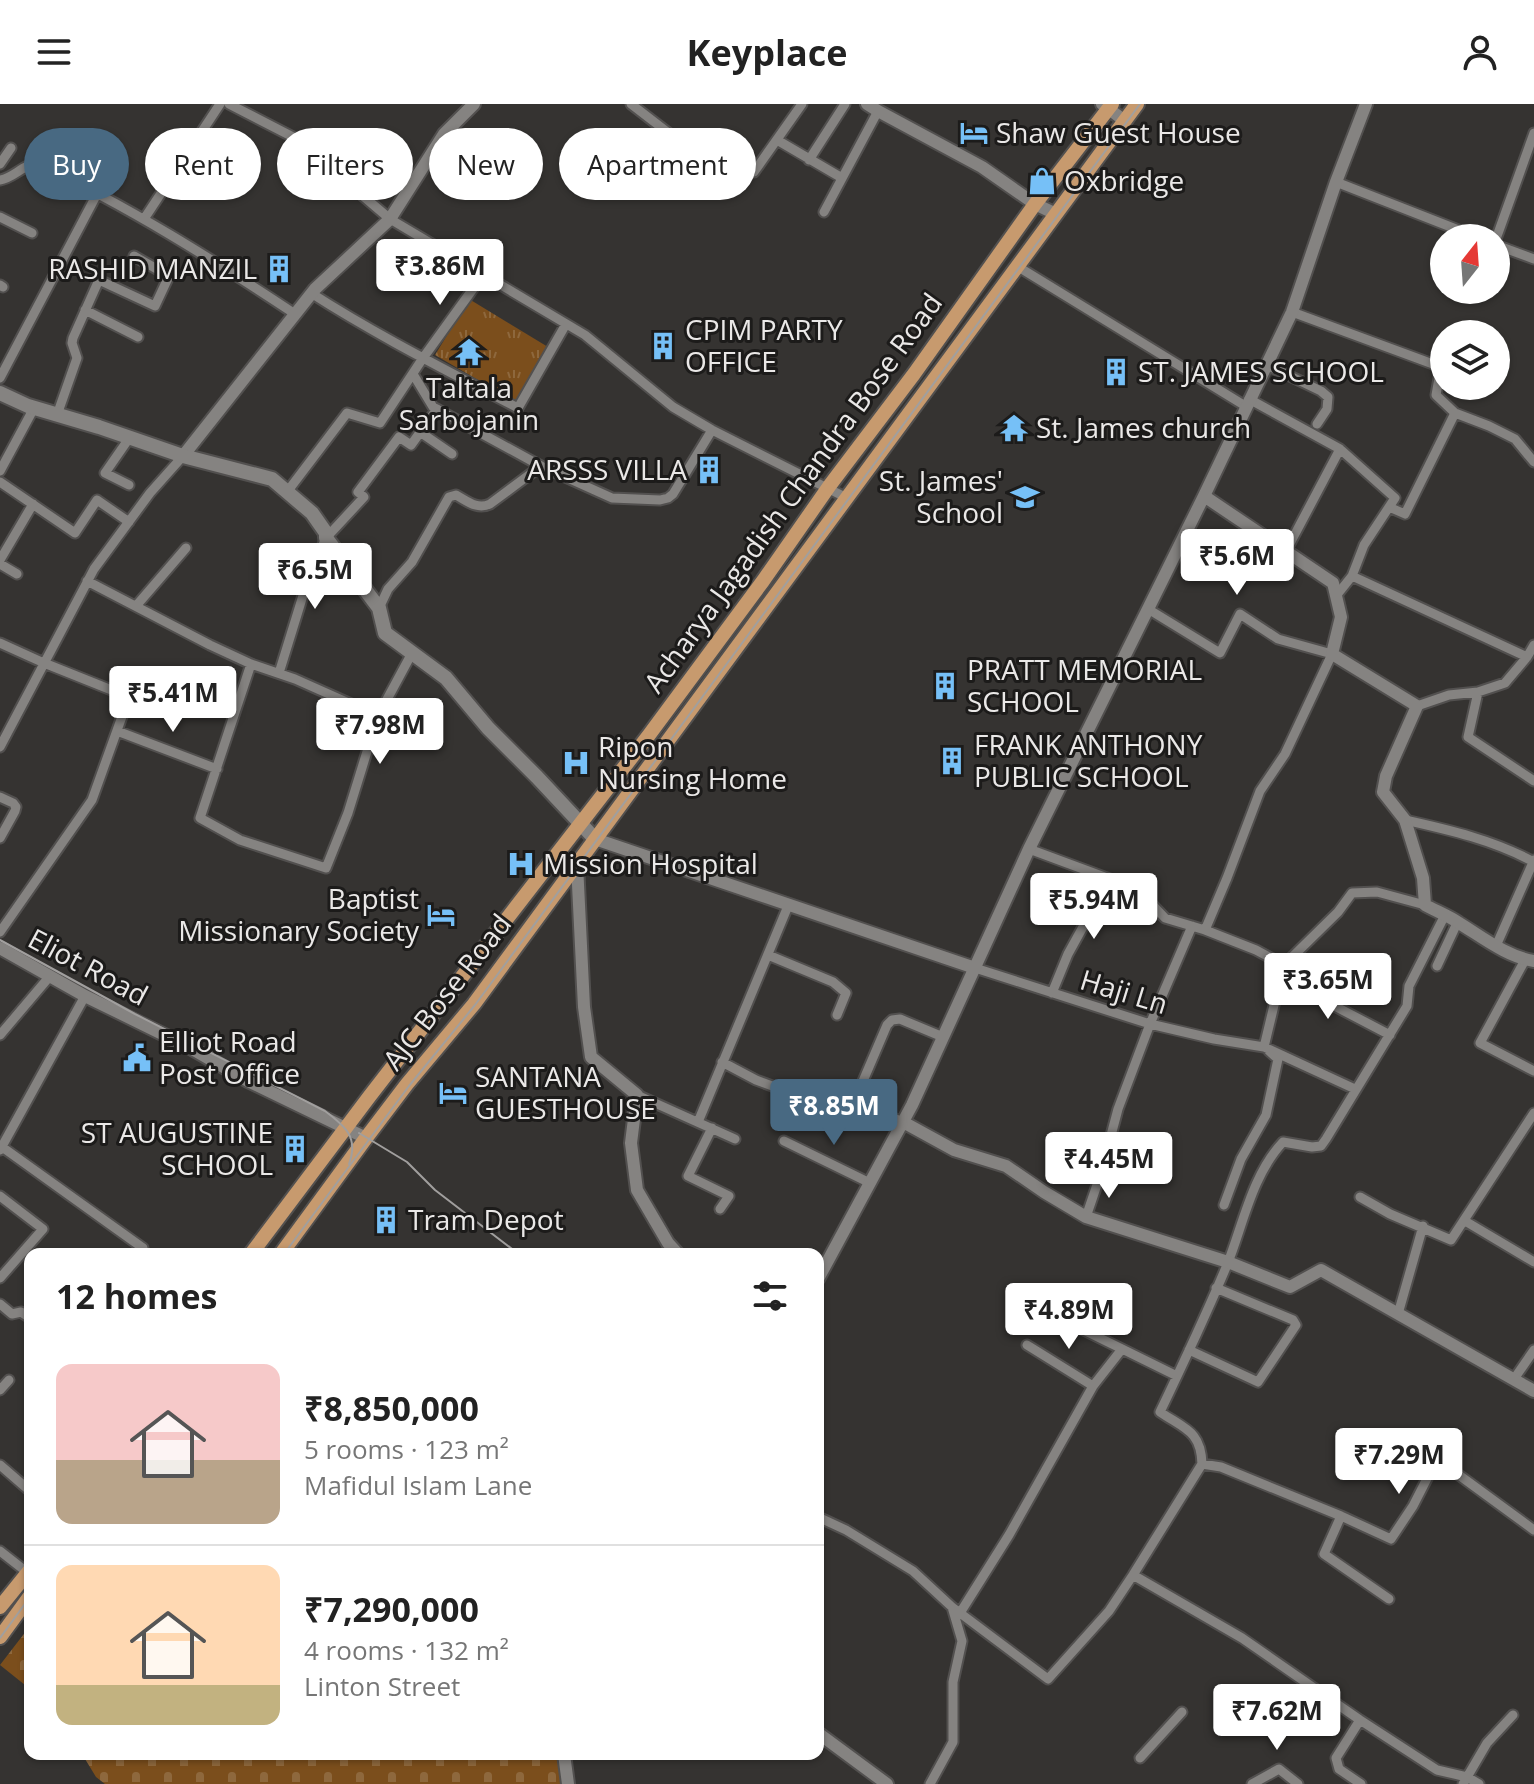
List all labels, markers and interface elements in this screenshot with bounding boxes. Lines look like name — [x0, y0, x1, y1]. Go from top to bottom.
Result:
text: Keyplace — [687, 28, 847, 77]
icon: menu — [32, 30, 76, 74]
icon: person — [1458, 30, 1502, 74]
place label: Shaw Guest House — [996, 113, 1241, 151]
hotel icon: Shaw Guest House — [959, 118, 989, 148]
chip: Buy — [24, 128, 129, 200]
chip: Rent — [145, 128, 261, 200]
chip: Filters — [277, 128, 413, 200]
chip: New — [429, 128, 543, 200]
chip: Apartment — [559, 128, 756, 200]
place label: Oxbridge — [1064, 161, 1184, 199]
shop icon: Oxbridge — [1027, 166, 1057, 196]
north arrow — [1430, 224, 1510, 304]
map controls — [1430, 224, 1510, 400]
pin: ₹3.86M — [375, 239, 505, 307]
text: ₹3.86M — [394, 247, 486, 283]
place label: RASHID MANZIL — [48, 249, 257, 287]
building icon: RASHID MANZIL — [264, 254, 294, 284]
street label: Acharya Jagadish Chandra Bose Road — [634, 285, 950, 700]
place label: CPIM PARTY OFFICE — [685, 310, 843, 380]
button: layers — [1430, 320, 1510, 400]
building icon: CPIM PARTY OFFICE — [648, 331, 678, 361]
temple icon: Taltala Sarbojanin — [454, 337, 484, 367]
place label: ST. JAMES SCHOOL — [1138, 352, 1384, 390]
building icon: ST. JAMES SCHOOL — [1101, 357, 1131, 387]
place label: Taltala Sarbojanin — [399, 368, 539, 438]
place label: St. James church — [1036, 408, 1251, 446]
temple icon: St. James church — [999, 413, 1029, 443]
place label: ARSSS VILLA — [527, 450, 687, 488]
building icon: ARSSS VILLA — [694, 455, 724, 485]
place label: St. James' School — [879, 461, 1003, 531]
school or university icon: St. James' School — [1010, 482, 1040, 512]
pin: ₹5.6M — [1181, 529, 1293, 597]
text: ₹5.6M — [1199, 537, 1275, 573]
pin: ₹6.5M — [259, 543, 371, 611]
text: ₹6.5M — [277, 551, 353, 587]
place label: PRATT MEMORIAL SCHOOL — [967, 650, 1202, 720]
pin: ₹5.41M — [108, 666, 238, 734]
building icon: PRATT MEMORIAL SCHOOL — [930, 671, 960, 701]
text: ₹5.41M — [127, 674, 219, 710]
pin: ₹7.98M — [315, 698, 445, 766]
text: ₹7.98M — [334, 706, 426, 742]
place label: FRANK ANTHONY PUBLIC SCHOOL — [974, 725, 1203, 795]
place label: Ripon Nursing Home — [598, 727, 787, 797]
building icon: FRANK ANTHONY PUBLIC SCHOOL — [937, 746, 967, 776]
hospital icon: Ripon Nursing Home — [561, 748, 591, 778]
place label: Mission Hospital — [543, 844, 758, 882]
hospital icon: Mission Hospital — [506, 849, 536, 879]
pin: ₹5.94M — [1029, 873, 1159, 941]
place label: Baptist Missionary Society — [178, 879, 420, 949]
text: ₹5.94M — [1048, 881, 1140, 917]
hotel icon: Baptist Missionary Society — [426, 900, 456, 930]
street label: AJC Bose Road — [373, 906, 519, 1077]
street label: Eliot Road — [22, 919, 155, 1014]
pin: ₹3.65M — [1263, 953, 1393, 1021]
street label: Haji Ln — [1076, 960, 1173, 1022]
text: ₹3.65M — [1282, 961, 1374, 997]
place label: Elliot Road Post Office — [159, 1022, 300, 1092]
public building icon: Elliot Road Post Office — [122, 1043, 152, 1073]
place label: SANTANA GUESTHOUSE — [475, 1057, 656, 1127]
hotel icon: SANTANA GUESTHOUSE — [438, 1078, 468, 1108]
pin: ₹8.85M — [769, 1079, 899, 1147]
text: ₹8.85M — [788, 1087, 880, 1123]
place label: ST AUGUSTINE SCHOOL — [81, 1113, 273, 1183]
pin: ₹4.45M — [1044, 1132, 1174, 1200]
building icon: ST AUGUSTINE SCHOOL — [280, 1134, 310, 1164]
text: ₹4.45M — [1063, 1140, 1155, 1176]
place label: Tram Depot — [408, 1200, 564, 1238]
building icon: Tram Depot — [371, 1205, 401, 1235]
text: 12 homes — [56, 1273, 217, 1319]
icon: filters — [748, 1274, 792, 1318]
pin: ₹4.89M — [1004, 1283, 1134, 1351]
text: ₹4.89M — [1023, 1291, 1115, 1327]
text: ₹8,850,000 — [304, 1385, 479, 1431]
icon: home — [120, 1396, 216, 1492]
pin: ₹7.29M — [1334, 1428, 1464, 1496]
text: 5 rooms · 123 m² — [304, 1431, 509, 1467]
text: ₹7.29M — [1353, 1436, 1445, 1472]
text: Mafidul Islam Lane — [304, 1467, 532, 1503]
text: ₹7,290,000 — [304, 1586, 479, 1632]
icon: home — [120, 1597, 216, 1693]
text: 4 rooms · 132 m² — [304, 1632, 509, 1668]
text: Linton Street — [304, 1668, 460, 1704]
pin: ₹7.62M — [1212, 1684, 1342, 1752]
text: ₹7.62M — [1231, 1692, 1323, 1728]

